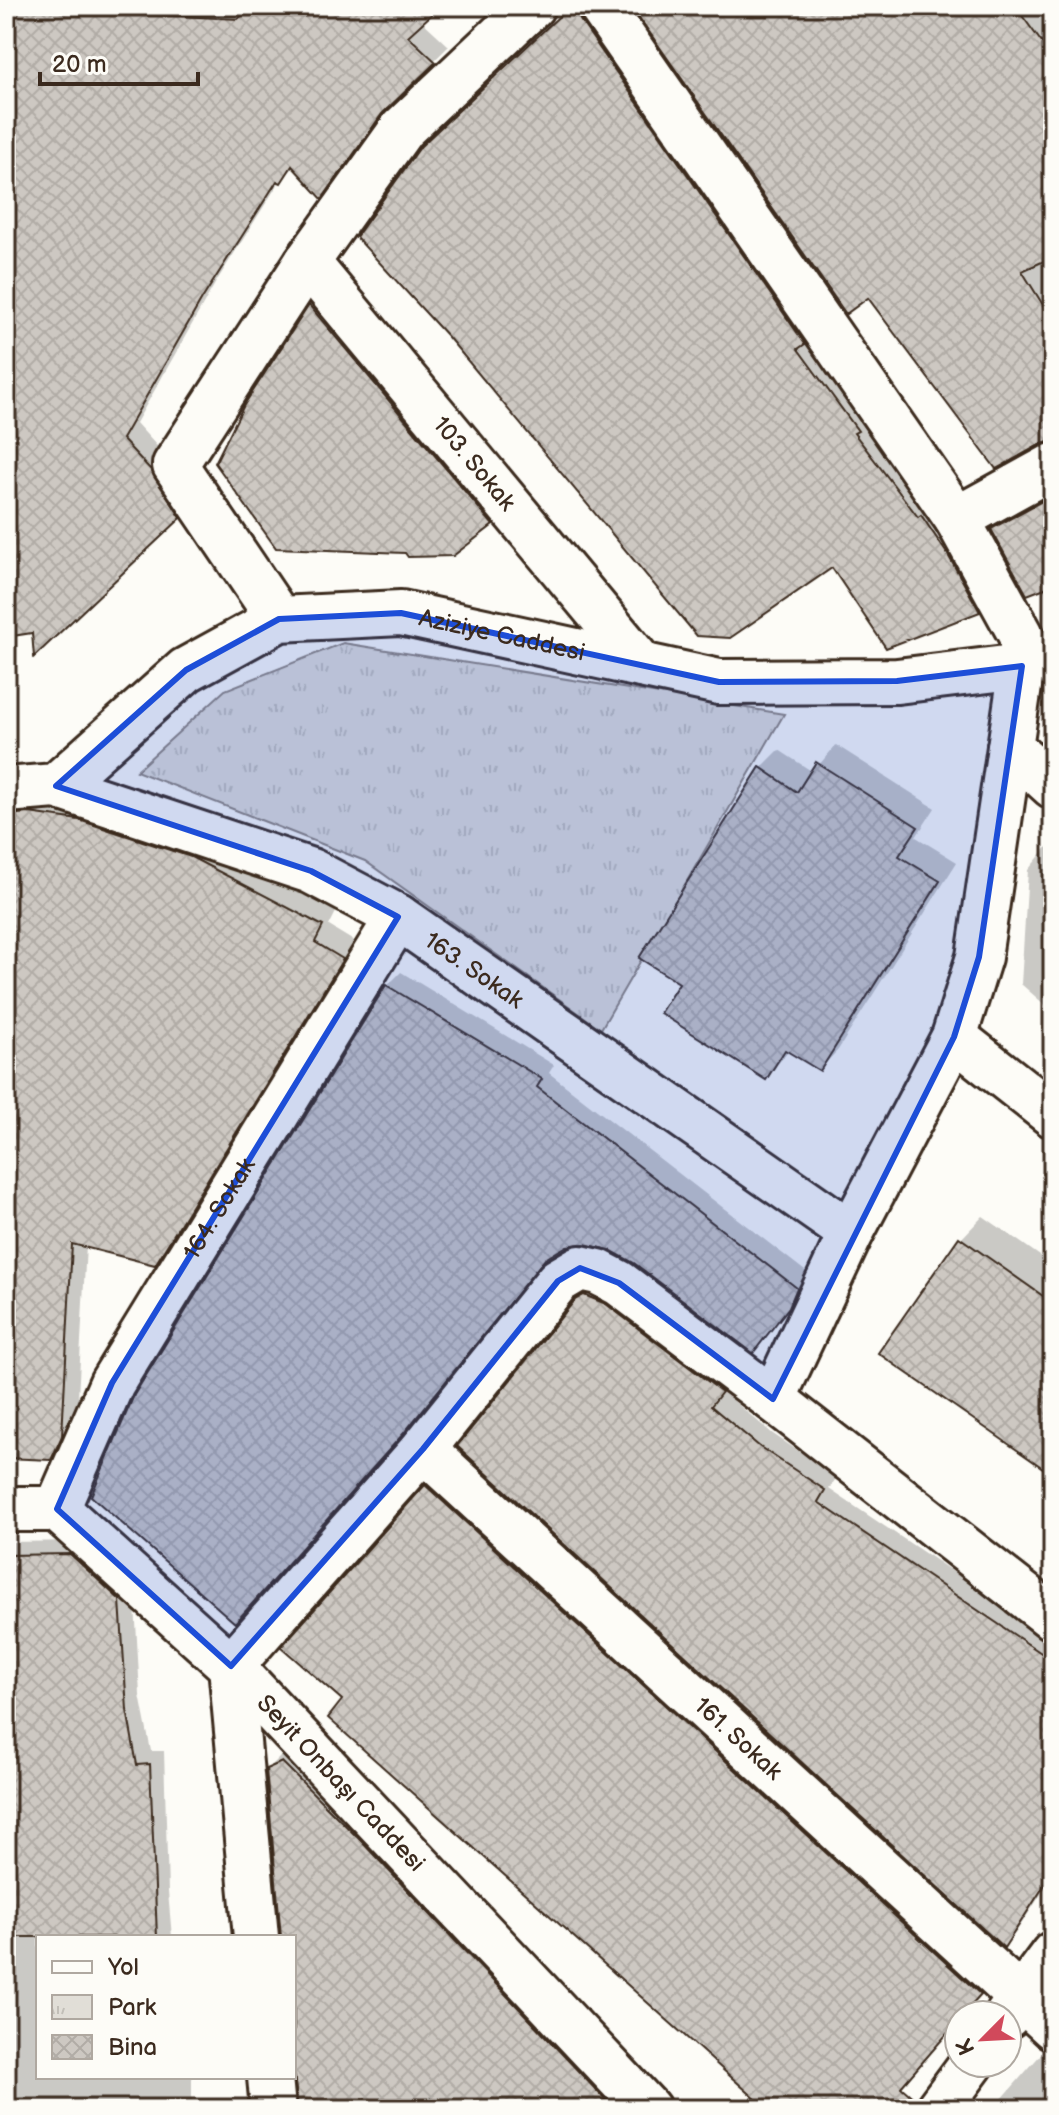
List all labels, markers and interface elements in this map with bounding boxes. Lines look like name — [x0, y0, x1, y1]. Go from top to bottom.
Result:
scale bar — [40, 36, 198, 86]
text: 20 m — [52, 50, 107, 79]
street label: 103. Sokak — [427, 411, 522, 517]
street label: Aziziye Caddesi — [416, 603, 588, 667]
street label: 163. Sokak — [419, 926, 529, 1015]
street label: 164. Sokak — [177, 1153, 262, 1265]
street label: Seyit Onbaşı Caddesi — [251, 1689, 431, 1878]
street label: 161. Sokak — [688, 1691, 788, 1786]
legend — [36, 1935, 296, 2079]
text: Yol — [107, 1953, 139, 1982]
text: Park — [108, 1993, 156, 2022]
north arrow — [943, 1999, 1023, 2079]
text: Bina — [108, 2033, 157, 2062]
text: K — [951, 2034, 981, 2059]

